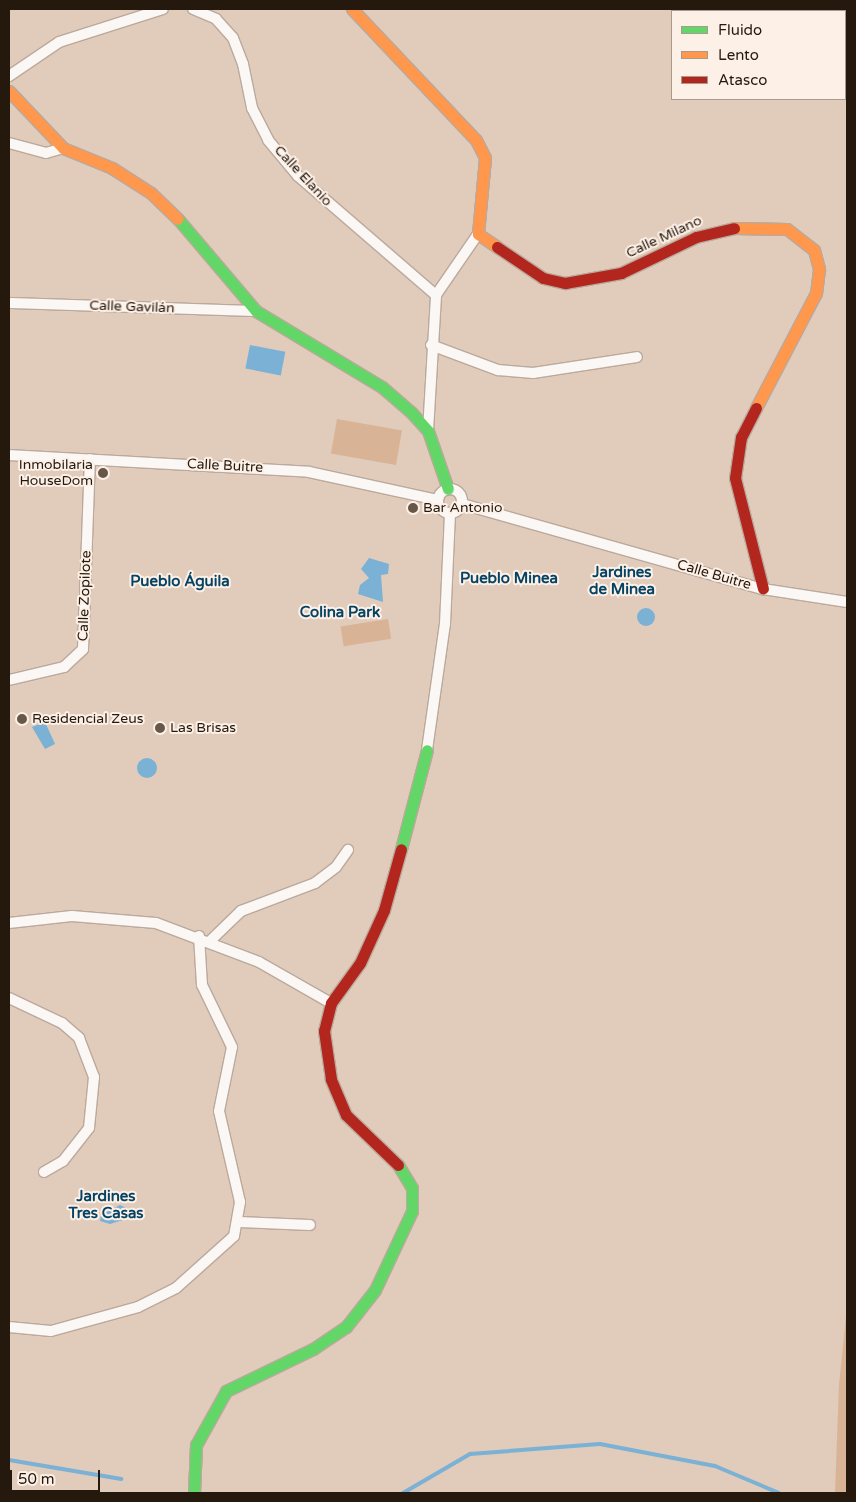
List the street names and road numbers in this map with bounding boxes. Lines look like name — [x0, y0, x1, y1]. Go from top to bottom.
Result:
street label: Calle Elanio — [271, 142, 335, 210]
street label: Calle Milano — [624, 212, 704, 262]
street label: Calle Gavilán — [89, 297, 175, 317]
street label: Calle Buitre — [187, 456, 263, 476]
street label: Calle Zopilote — [75, 550, 95, 642]
street label: Calle Buitre — [675, 556, 753, 594]

